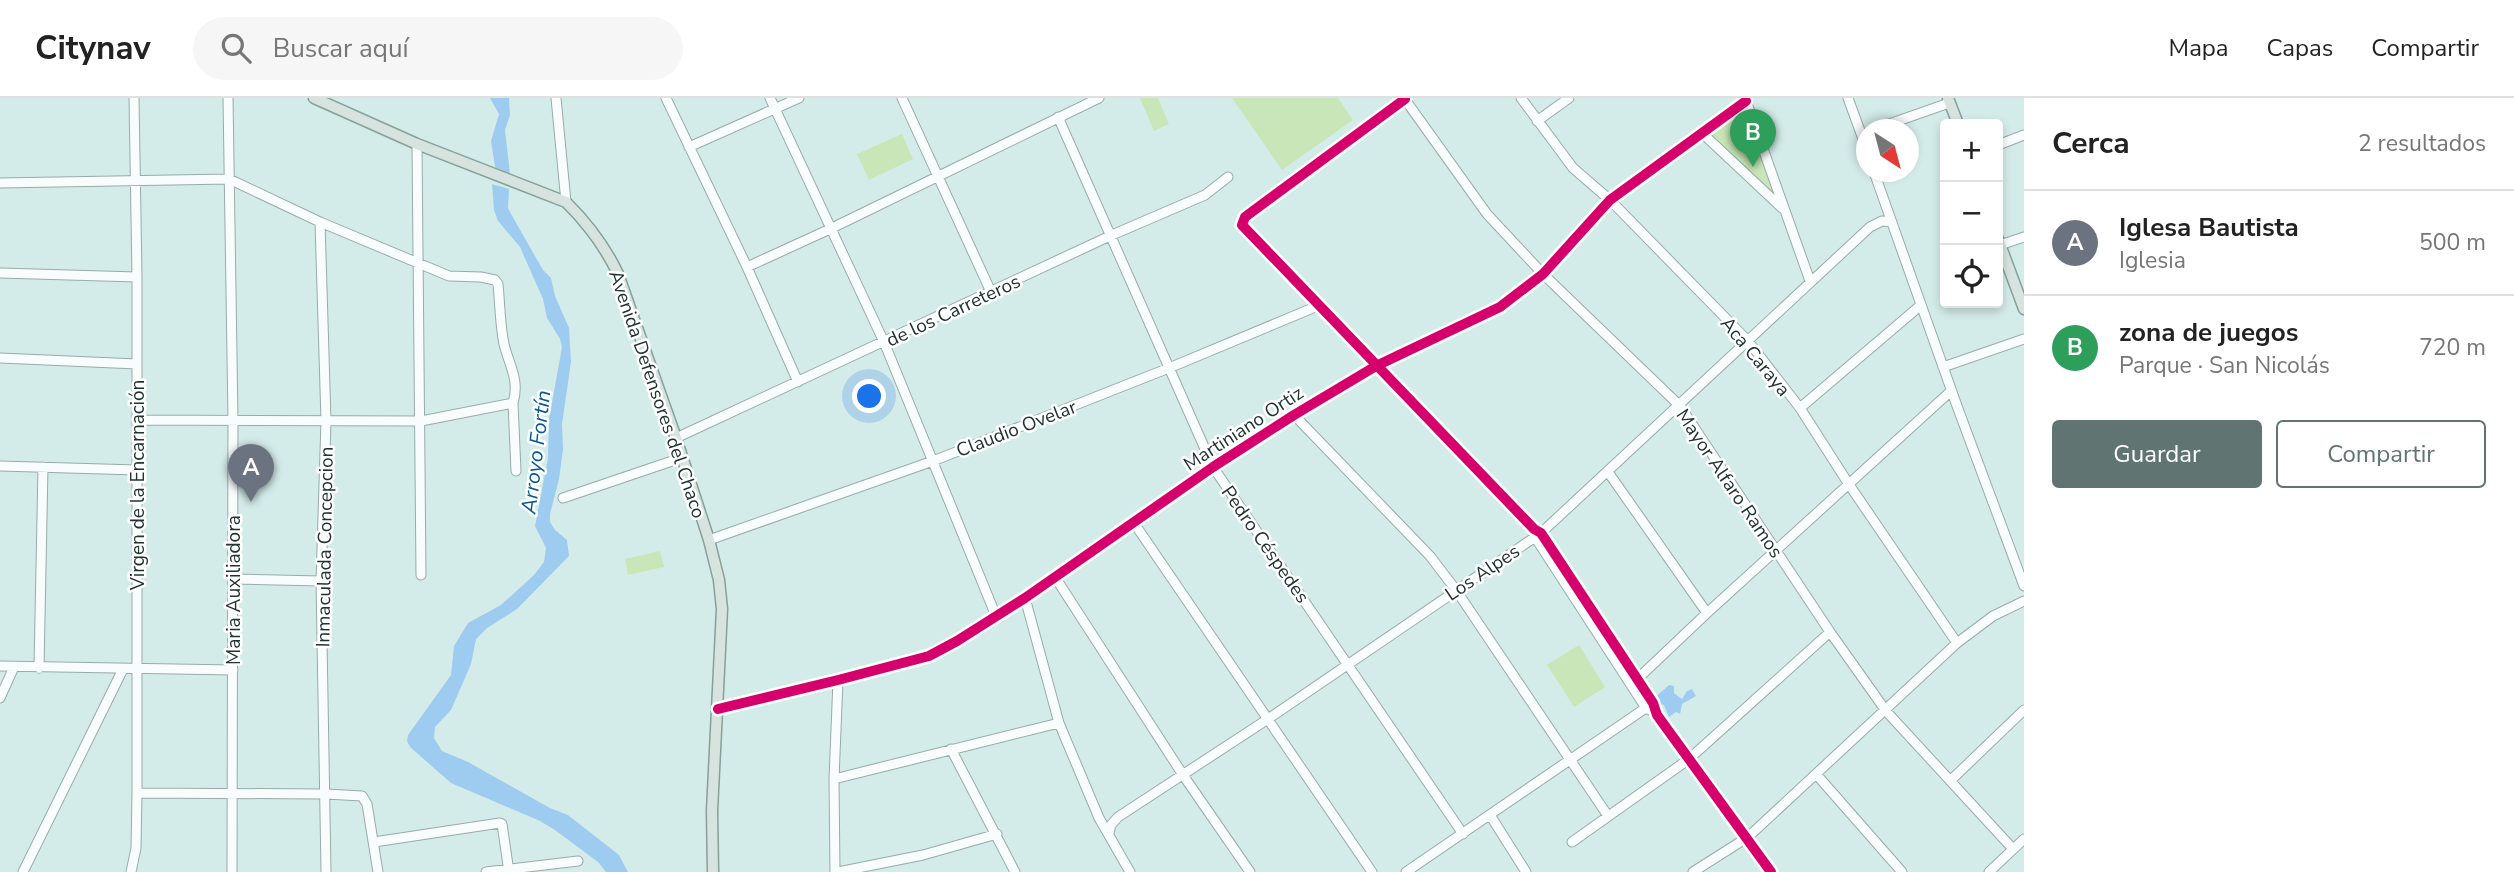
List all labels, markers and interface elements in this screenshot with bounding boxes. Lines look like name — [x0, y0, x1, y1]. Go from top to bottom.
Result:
search box — [193, 17, 683, 80]
text: Citynav — [35, 26, 151, 71]
icon: search — [217, 29, 255, 67]
text: Buscar aquí — [273, 31, 409, 66]
text: Mapa — [2169, 32, 2229, 64]
text: Capas — [2267, 32, 2333, 64]
text: Compartir — [2371, 32, 2479, 64]
pin: B — [1730, 109, 1776, 167]
north arrow — [1856, 119, 1919, 182]
map controls — [1940, 119, 2003, 308]
button: + — [1940, 119, 2003, 182]
text: Cerca — [2052, 123, 2130, 164]
text: 2 resultados — [2358, 128, 2486, 159]
button: − — [1940, 182, 2003, 245]
text: Iglesa Bautista — [2119, 210, 2299, 245]
text: A — [2066, 227, 2084, 258]
text: 500 m — [2419, 227, 2486, 258]
button: locate — [1940, 245, 2003, 308]
text: Iglesia — [2119, 245, 2186, 276]
street label: Avenida Defensores del Chaco — [602, 267, 712, 522]
street label: de los Carreteros — [882, 268, 1025, 353]
street label: Aca Caraya — [1714, 311, 1796, 402]
text: zona de juegos — [2119, 315, 2298, 350]
text: B — [2067, 332, 2083, 363]
text: 720 m — [2419, 332, 2486, 363]
text: Parque · San Nicolás — [2119, 350, 2330, 381]
your location — [852, 379, 886, 413]
street label: Virgen de la Encarnación — [125, 380, 151, 591]
street label: Martiniano Ortiz — [1179, 380, 1309, 477]
water label: Arroyo Fortín — [514, 389, 557, 516]
street label: Claudio Ovelar — [952, 394, 1080, 464]
street label: Mayor Alfaro Ramos — [1670, 404, 1789, 563]
button: Guardar — [2052, 420, 2262, 488]
button: Compartir — [2276, 420, 2486, 488]
pin: A — [228, 444, 274, 502]
street label: Inmaculada Concepcion — [310, 446, 340, 648]
street label: Pedro Céspedes — [1215, 481, 1315, 608]
street label: Maria Auxiliadora — [221, 515, 247, 665]
street label: Los Alpes — [1440, 538, 1525, 607]

